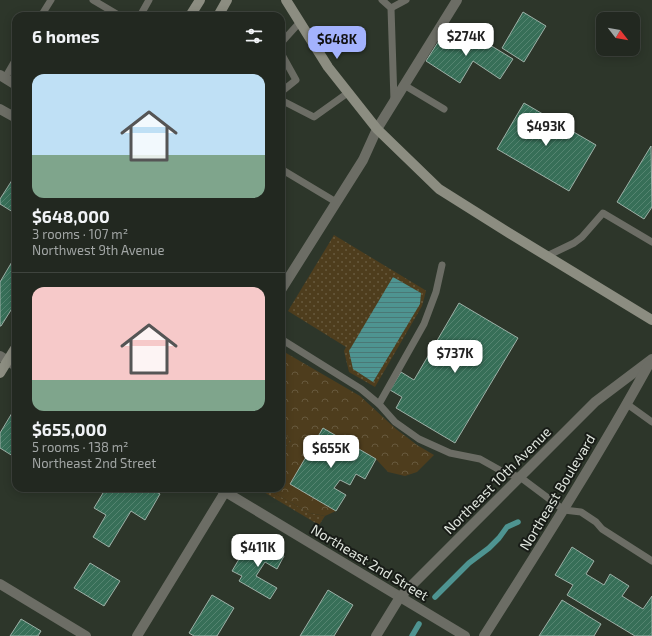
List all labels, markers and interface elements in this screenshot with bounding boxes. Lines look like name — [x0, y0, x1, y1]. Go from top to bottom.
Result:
north arrow — [596, 12, 640, 56]
map controls — [596, 12, 640, 56]
pin: $274K — [438, 23, 494, 57]
icon: filters — [243, 25, 265, 47]
text: 6 homes — [32, 26, 100, 46]
pin: $648K — [309, 26, 365, 60]
text: $274K — [447, 28, 485, 44]
text: $648K — [317, 31, 357, 47]
icon: home — [113, 100, 185, 172]
pin: $493K — [518, 113, 574, 147]
text: $493K — [526, 118, 566, 134]
text: $648,000 — [32, 206, 110, 226]
text: 3 rooms · 107 m² — [32, 226, 128, 242]
text: Northwest 9th Avenue — [32, 242, 164, 258]
icon: home — [113, 313, 185, 385]
pin: $737K — [427, 340, 483, 374]
text: $737K — [437, 345, 473, 361]
text: $655,000 — [32, 419, 107, 439]
street label: Northeast 10th Avenue — [440, 423, 554, 537]
street label: Northeast Boulevard — [516, 431, 598, 553]
pin: $655K — [303, 435, 359, 469]
text: 5 rooms · 138 m² — [32, 439, 129, 455]
text: $655K — [312, 440, 350, 456]
text: Northeast 2nd Street — [32, 455, 156, 471]
street label: Northeast 2nd Street — [308, 520, 432, 604]
pin: $411K — [230, 534, 286, 568]
text: $411K — [240, 539, 276, 555]

